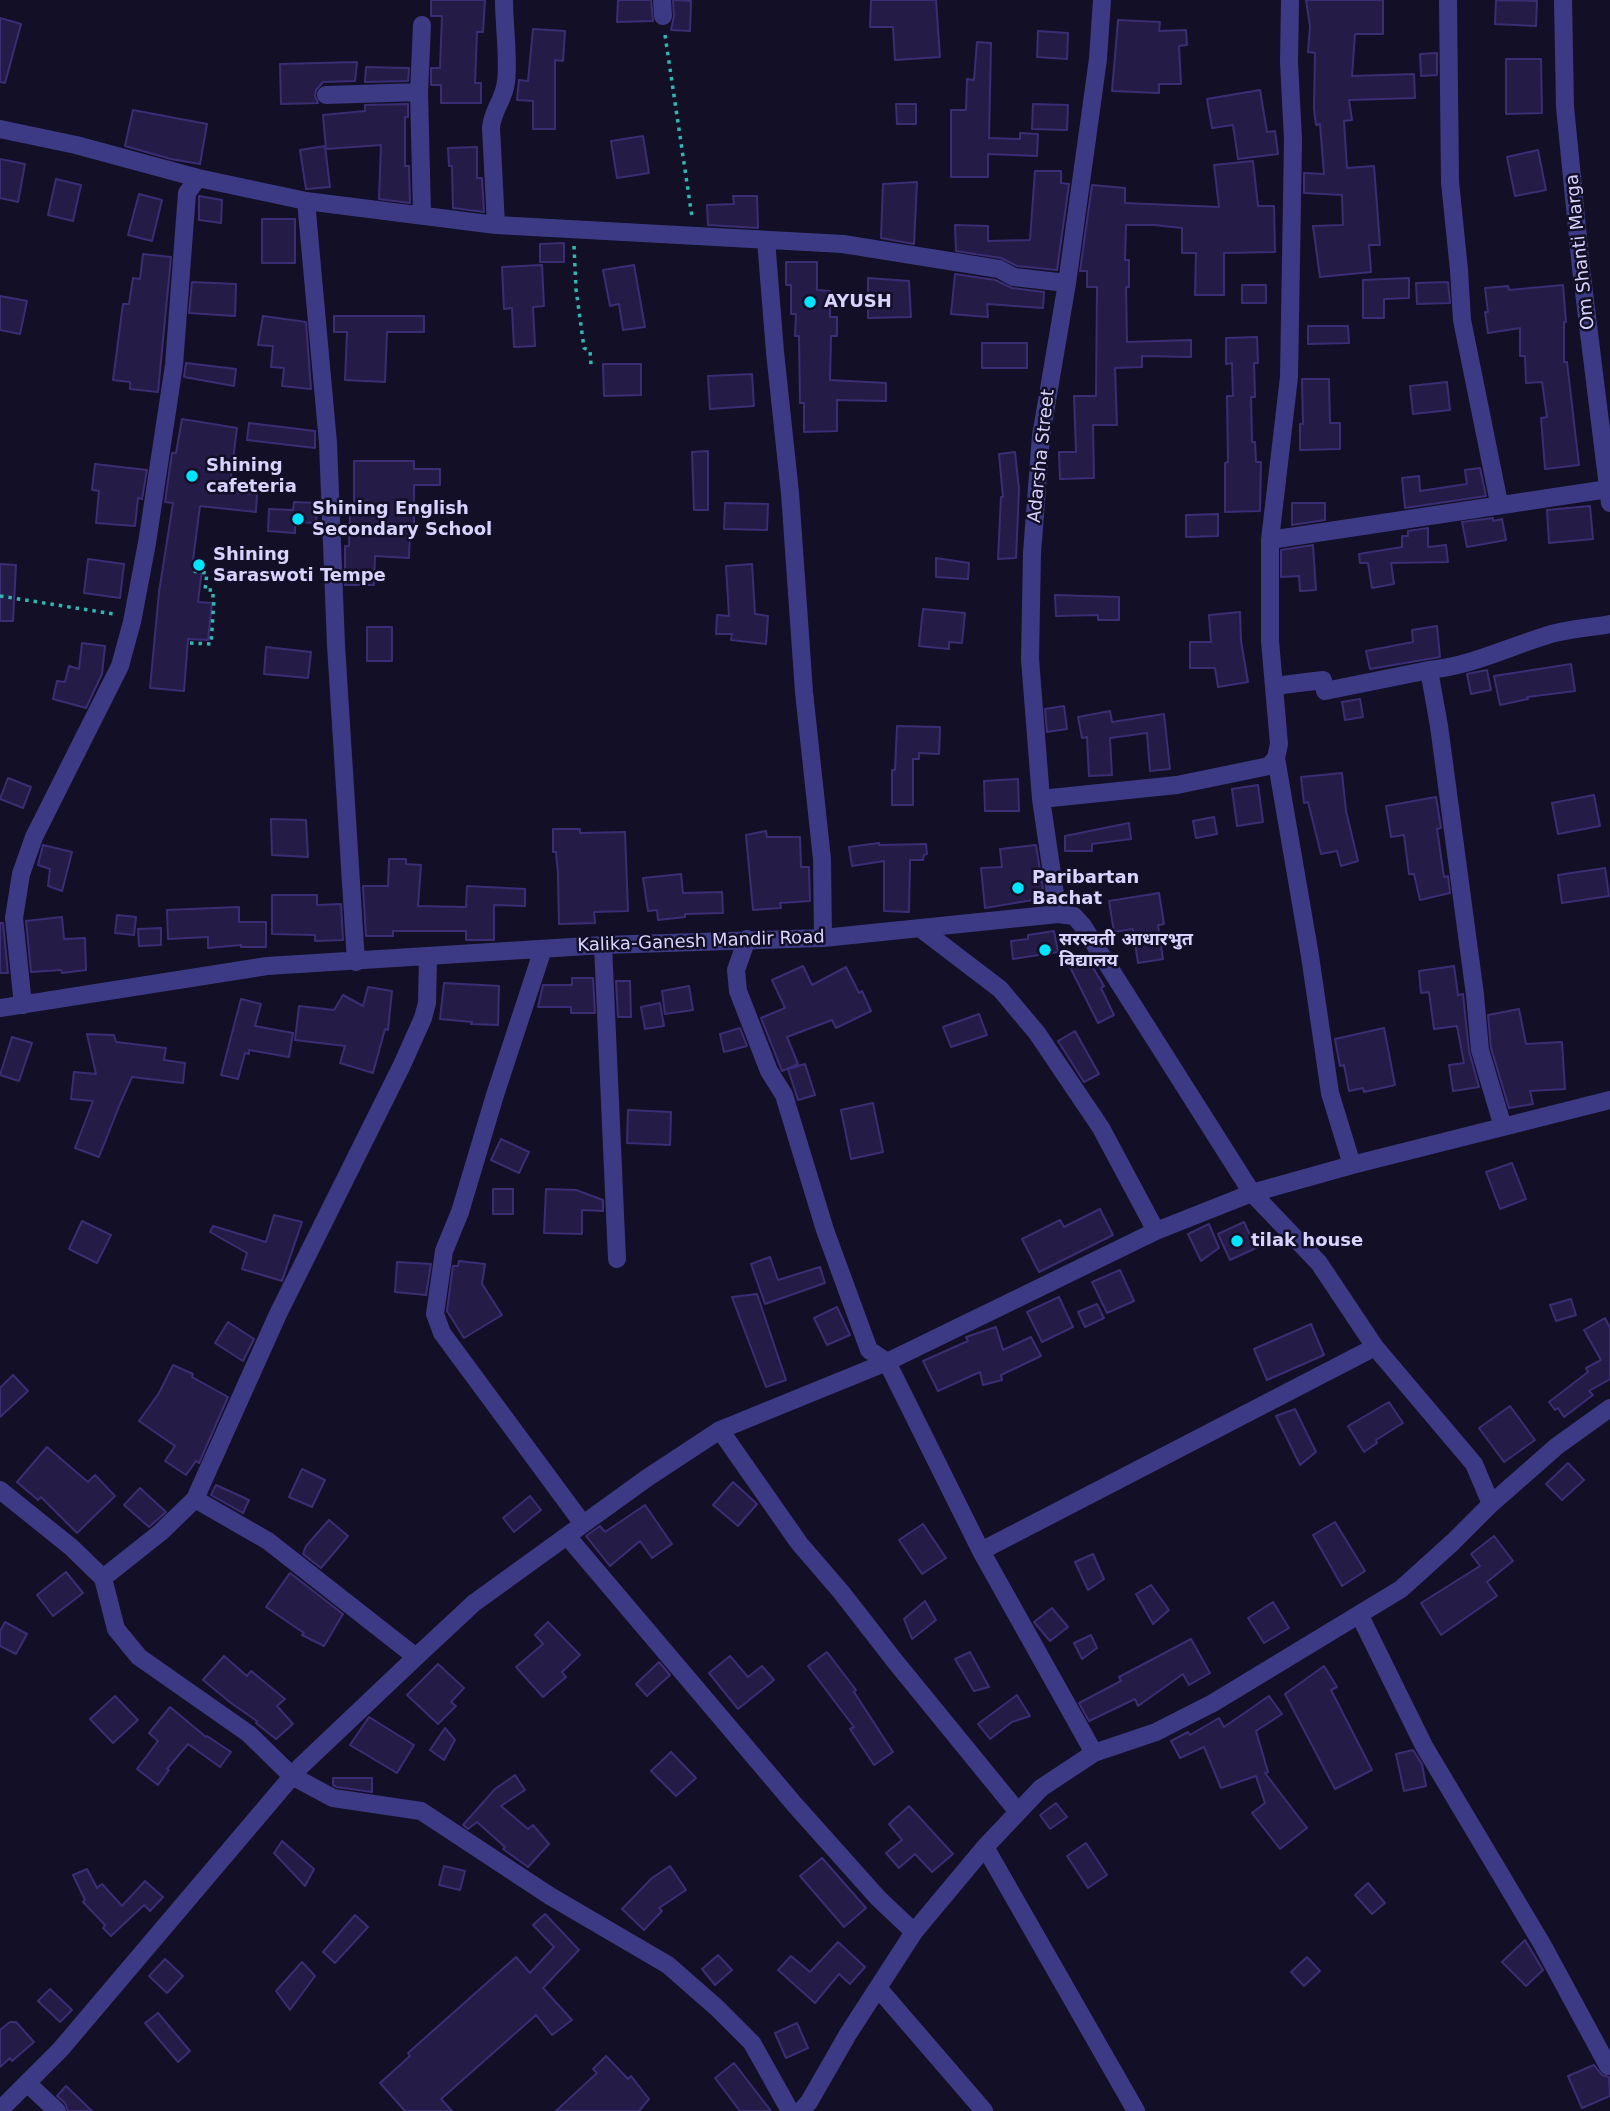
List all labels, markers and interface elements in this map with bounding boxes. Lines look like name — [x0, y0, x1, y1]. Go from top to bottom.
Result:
street label: Om Shanti Marga — [1562, 173, 1600, 331]
place label: AYUSH — [824, 291, 892, 313]
marker: AYUSH — [802, 294, 818, 310]
street label: Adarsha Street — [1024, 388, 1060, 524]
place label: Shining cafeteria — [206, 455, 297, 498]
marker: Shining cafeteria — [184, 468, 200, 484]
place label: Shining English Secondary School — [312, 498, 492, 540]
marker: Shining English Secondary School — [290, 511, 306, 527]
place label: Shining Saraswoti Tempe — [213, 544, 386, 586]
marker: Shining Saraswoti Tempe — [191, 557, 207, 573]
place label: Paribartan Bachat — [1032, 867, 1139, 910]
marker: Paribartan Bachat — [1010, 880, 1026, 896]
street label: Kalika-Ganesh Mandir Road — [577, 927, 825, 957]
place label: सरस्वती आधारभुत विद्यालय — [1059, 929, 1193, 972]
marker: सरस्वती आधारभुत विद्यालय — [1037, 942, 1053, 958]
place label: tilak house — [1251, 1230, 1363, 1252]
marker: tilak house — [1229, 1233, 1245, 1249]

